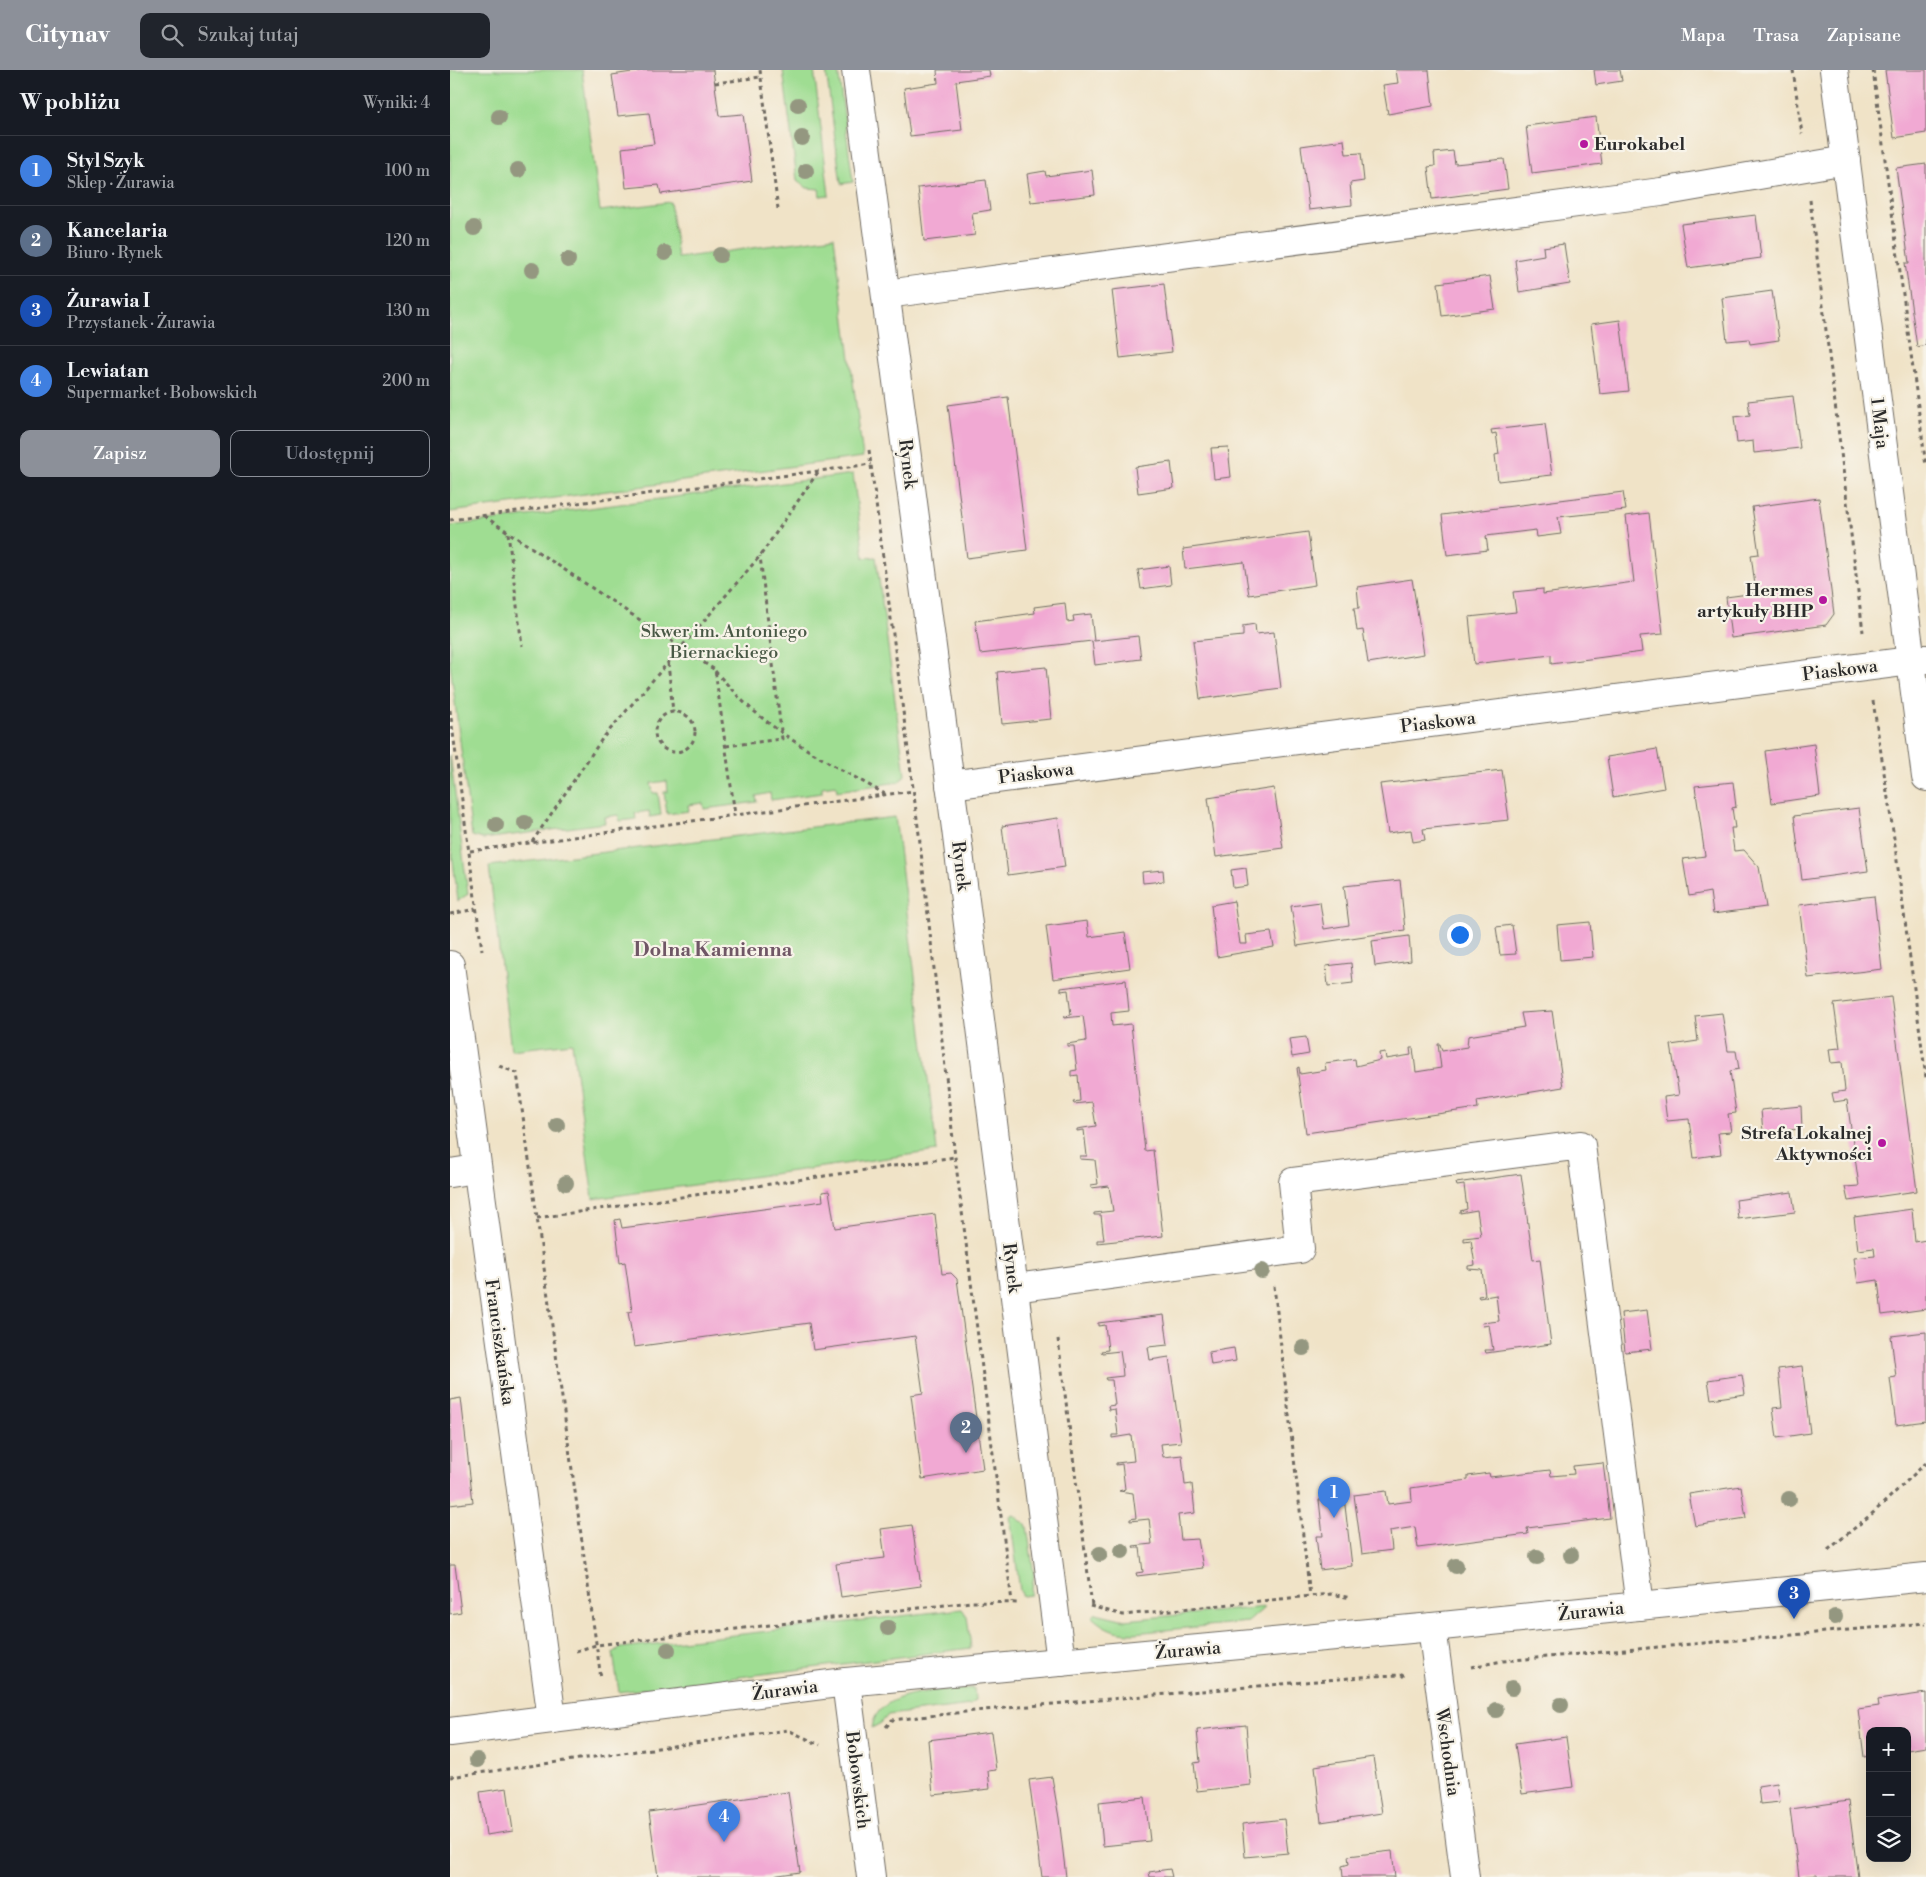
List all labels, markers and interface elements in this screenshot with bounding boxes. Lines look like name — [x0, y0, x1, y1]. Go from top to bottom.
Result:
search box — [140, 13, 490, 58]
text: Citynav — [25, 20, 110, 50]
icon: search — [158, 21, 186, 49]
text: Szukaj tutaj — [198, 23, 299, 47]
text: Mapa — [1681, 24, 1725, 47]
text: Trasa — [1753, 24, 1799, 47]
text: Zapisane — [1827, 24, 1901, 47]
text: W pobliżu — [20, 90, 120, 116]
text: Wyniki: 4 — [363, 93, 430, 113]
place label: Eurokabel — [1594, 133, 1685, 156]
marker: Eurokabel — [1578, 138, 1590, 150]
text: Styl Szyk — [67, 149, 145, 173]
text: 1 — [32, 161, 40, 181]
text: 100 m — [385, 161, 430, 181]
text: Sklep · Żurawia — [67, 173, 175, 193]
text: Kancelaria — [67, 219, 168, 243]
text: 2 — [31, 231, 41, 251]
text: 120 m — [386, 231, 430, 251]
text: Biuro · Rynek — [67, 243, 162, 263]
text: Żurawia I — [67, 289, 150, 313]
text: 3 — [31, 301, 41, 321]
text: 130 m — [386, 301, 430, 321]
text: Przystanek · Żurawia — [67, 313, 215, 333]
text: Lewiatan — [67, 359, 149, 383]
text: 4 — [31, 371, 41, 391]
text: 200 m — [382, 371, 430, 391]
text: Supermarket · Bobowskich — [67, 383, 257, 403]
street label: 1 Maja — [1865, 396, 1894, 451]
button: Zapisz — [20, 430, 220, 477]
button: Udostępnij — [230, 430, 430, 477]
street label: Rynek — [893, 438, 922, 492]
place label: Hermes artykuły BHP — [1697, 579, 1813, 623]
marker: Hermes artykuły BHP — [1817, 594, 1829, 606]
park label: Skwer im. Antoniego Biernackiego — [641, 620, 807, 664]
street label: Piaskowa — [1801, 654, 1880, 687]
street label: Piaskowa — [1399, 706, 1478, 739]
street label: Piaskowa — [997, 757, 1076, 790]
street label: Rynek — [946, 840, 975, 894]
your location — [1447, 922, 1473, 948]
district label: Dolna Kamienna — [634, 938, 793, 963]
place label: Strefa Lokalnej Aktywności — [1741, 1122, 1872, 1166]
marker: Strefa Lokalnej Aktywności — [1876, 1137, 1888, 1149]
street label: Rynek — [997, 1242, 1026, 1296]
street label: Franciszkańska — [479, 1277, 520, 1408]
pin: 2 — [950, 1412, 982, 1453]
pin: 1 — [1318, 1477, 1350, 1518]
pin: 3 — [1778, 1578, 1810, 1619]
street label: Żurawia — [1557, 1597, 1626, 1626]
street label: Żurawia — [1154, 1636, 1223, 1665]
street label: Żurawia — [751, 1675, 820, 1706]
street label: Wschodnia — [1430, 1705, 1465, 1799]
map controls — [1866, 1727, 1911, 1862]
button: + — [1866, 1727, 1911, 1772]
street label: Bobowskich — [840, 1729, 875, 1831]
button: − — [1866, 1772, 1911, 1817]
pin: 4 — [708, 1801, 740, 1842]
button: layers — [1866, 1817, 1911, 1862]

